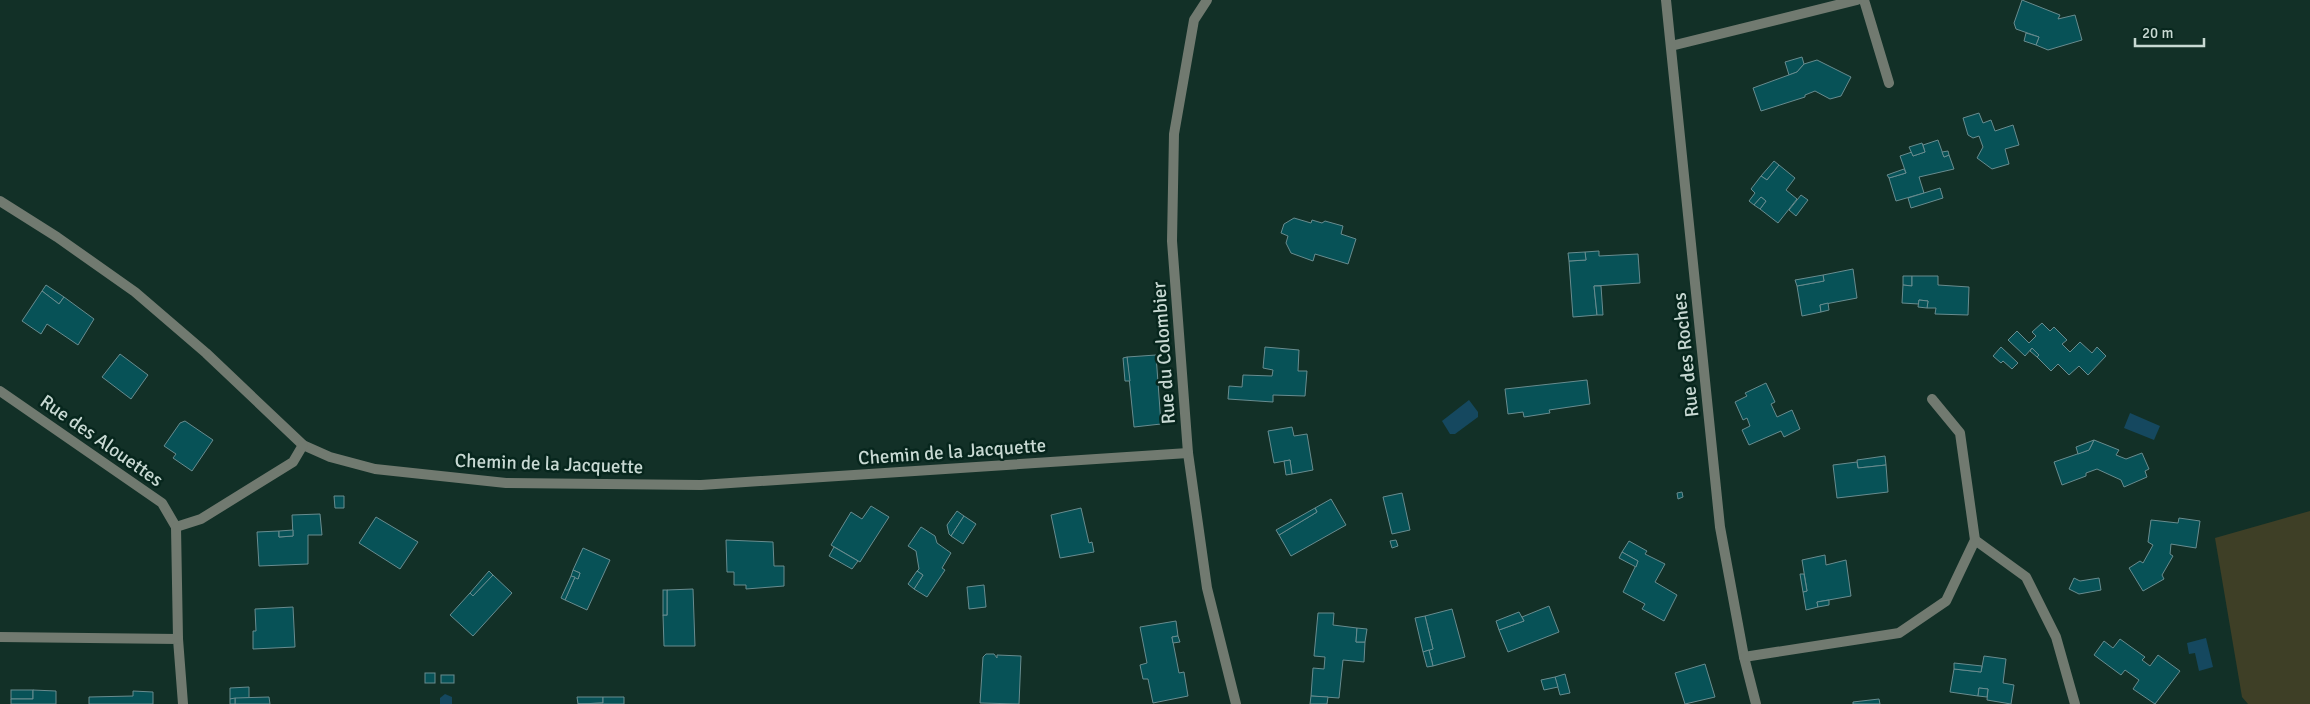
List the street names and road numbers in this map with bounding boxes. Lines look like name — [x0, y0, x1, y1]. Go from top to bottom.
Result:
street label: Rue du Colombier — [1147, 281, 1181, 425]
street label: Rue des Roches — [1668, 291, 1704, 418]
street label: Rue des Alouettes — [35, 390, 168, 492]
street label: Chemin de la Jacquette — [857, 433, 1047, 471]
street label: Chemin de la Jacquette — [454, 449, 644, 479]

